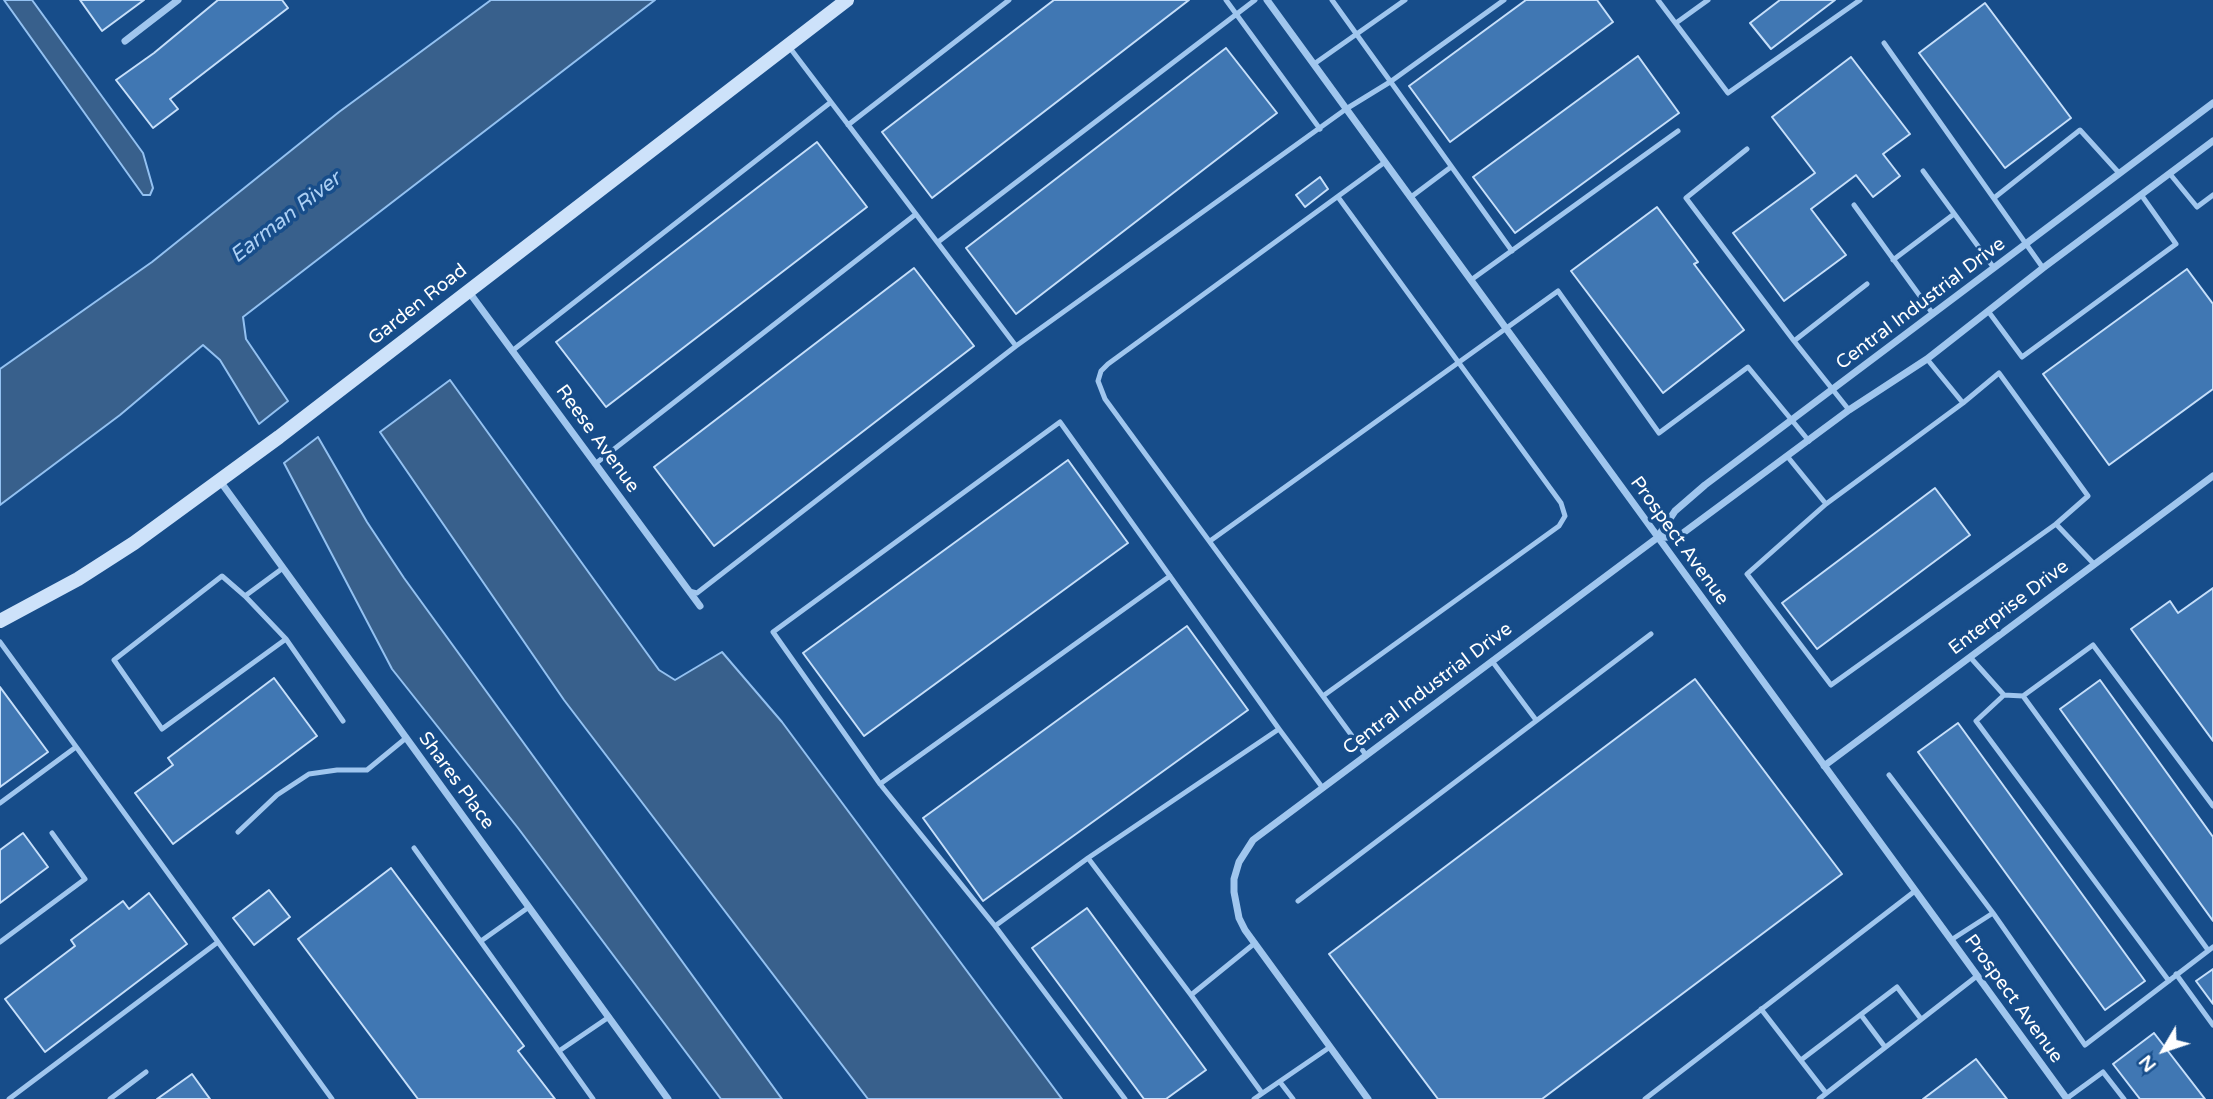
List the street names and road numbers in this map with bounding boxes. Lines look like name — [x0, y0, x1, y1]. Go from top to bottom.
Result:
street label: Central Industrial Drive — [1832, 233, 2010, 375]
street label: Garden Road — [364, 259, 472, 351]
street label: Reese Avenue — [550, 381, 644, 497]
street label: Prospect Avenue — [1625, 472, 1733, 610]
street label: Enterprise Drive — [1945, 556, 2073, 660]
street label: Central Industrial Drive — [1339, 618, 1517, 760]
street label: Shares Place — [413, 728, 499, 834]
street label: Prospect Avenue — [1959, 930, 2067, 1068]

